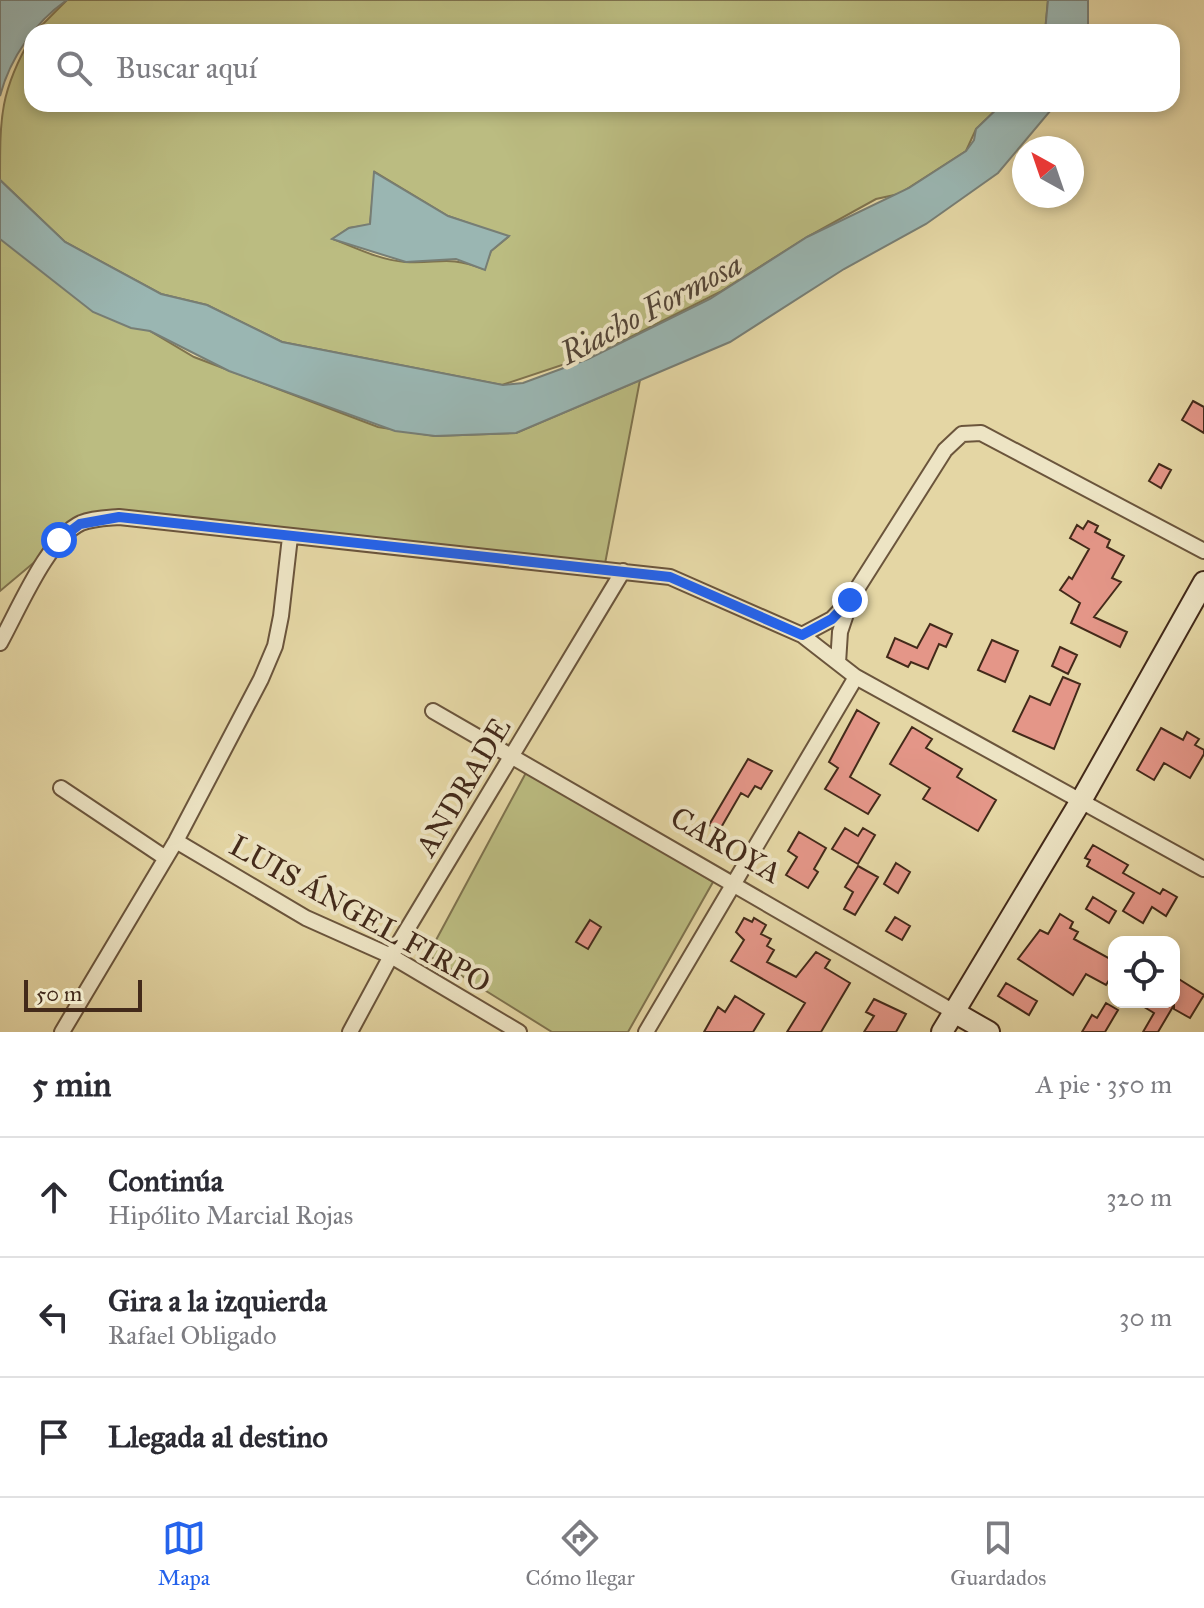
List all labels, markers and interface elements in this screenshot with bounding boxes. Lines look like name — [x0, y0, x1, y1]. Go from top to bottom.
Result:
search box — [24, 24, 1180, 112]
icon: search — [52, 46, 96, 90]
text: Buscar aquí — [116, 50, 257, 86]
north arrow — [1012, 136, 1084, 208]
water label: Riacho Formosa — [552, 245, 749, 374]
route start — [41, 522, 77, 558]
route end — [832, 582, 868, 618]
street label: ANDRADE — [407, 711, 518, 864]
street label: CAROYA — [664, 799, 788, 891]
street label: LUIS ÁNGEL FIRPO — [223, 826, 497, 1001]
map controls — [1108, 936, 1180, 1008]
button: locate — [1108, 936, 1180, 1008]
scale bar — [24, 976, 142, 1012]
text: 50 m — [36, 980, 82, 1007]
text: 5 min — [32, 1064, 111, 1105]
text: A pie · 350 m — [1036, 1068, 1172, 1100]
text: Continúa — [108, 1163, 224, 1199]
icon: ahead — [32, 1175, 76, 1219]
text: 320 m — [1106, 1181, 1172, 1213]
text: Hipólito Marcial Rojas — [108, 1199, 353, 1231]
text: Gira a la izquierda — [108, 1283, 327, 1319]
icon: left — [32, 1295, 76, 1339]
text: 30 m — [1119, 1301, 1172, 1333]
text: Rafael Obligado — [108, 1319, 276, 1351]
icon: arrive — [32, 1415, 76, 1459]
text: Llegada al destino — [108, 1419, 328, 1455]
tab: Mapa — [158, 1516, 210, 1591]
tab: Cómo llegar — [525, 1516, 635, 1591]
tab: Guardados — [950, 1516, 1046, 1591]

